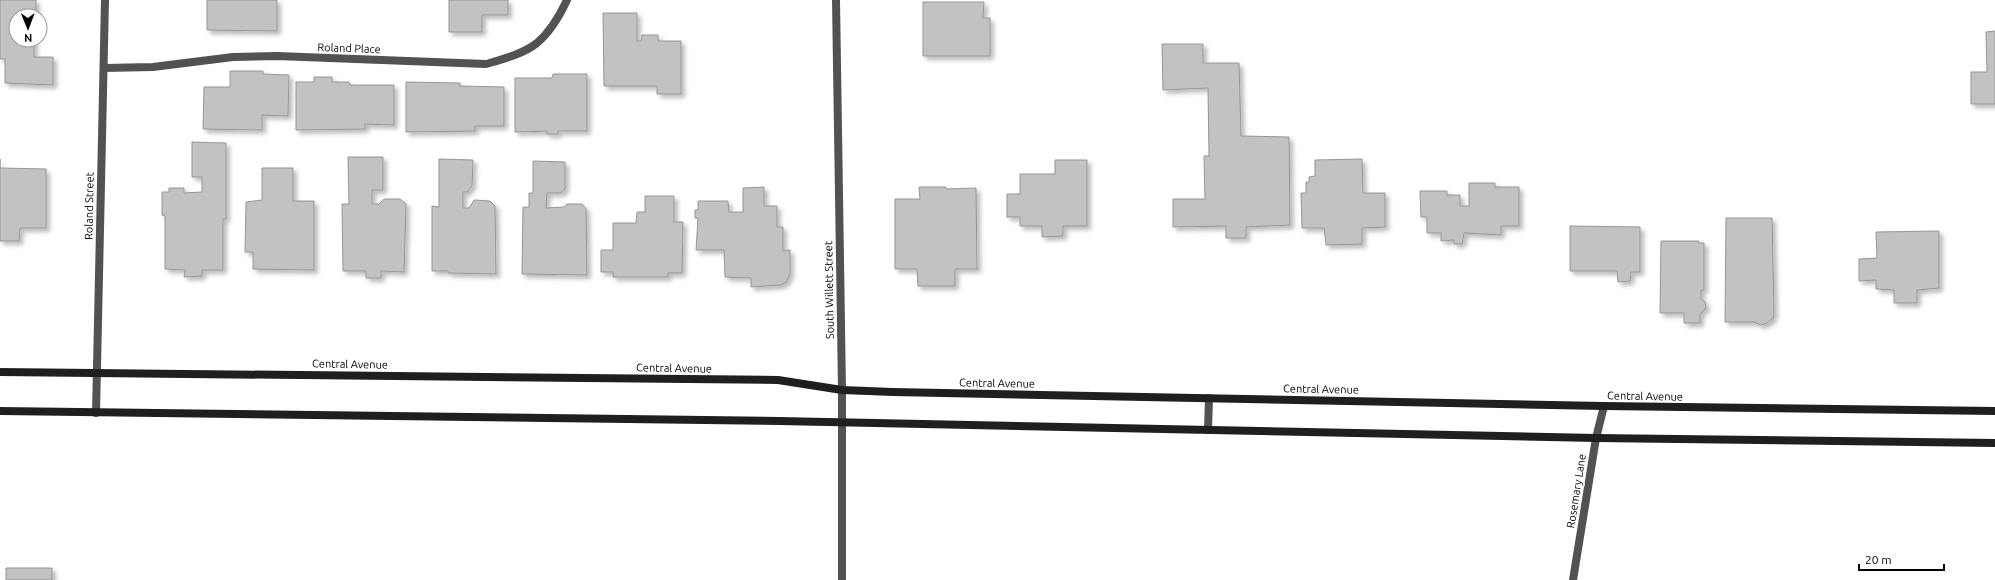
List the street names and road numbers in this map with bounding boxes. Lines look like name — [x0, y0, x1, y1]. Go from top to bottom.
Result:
street label: Roland Place — [317, 41, 381, 55]
street label: Roland Street — [82, 171, 96, 240]
street label: South Willett Street — [822, 240, 836, 339]
street label: Central Avenue — [312, 357, 388, 371]
street label: Central Avenue — [636, 361, 712, 375]
street label: Central Avenue — [959, 376, 1035, 390]
street label: Central Avenue — [1283, 382, 1359, 396]
street label: Central Avenue — [1607, 389, 1683, 403]
street label: Rosemary Lane — [1564, 453, 1588, 529]

